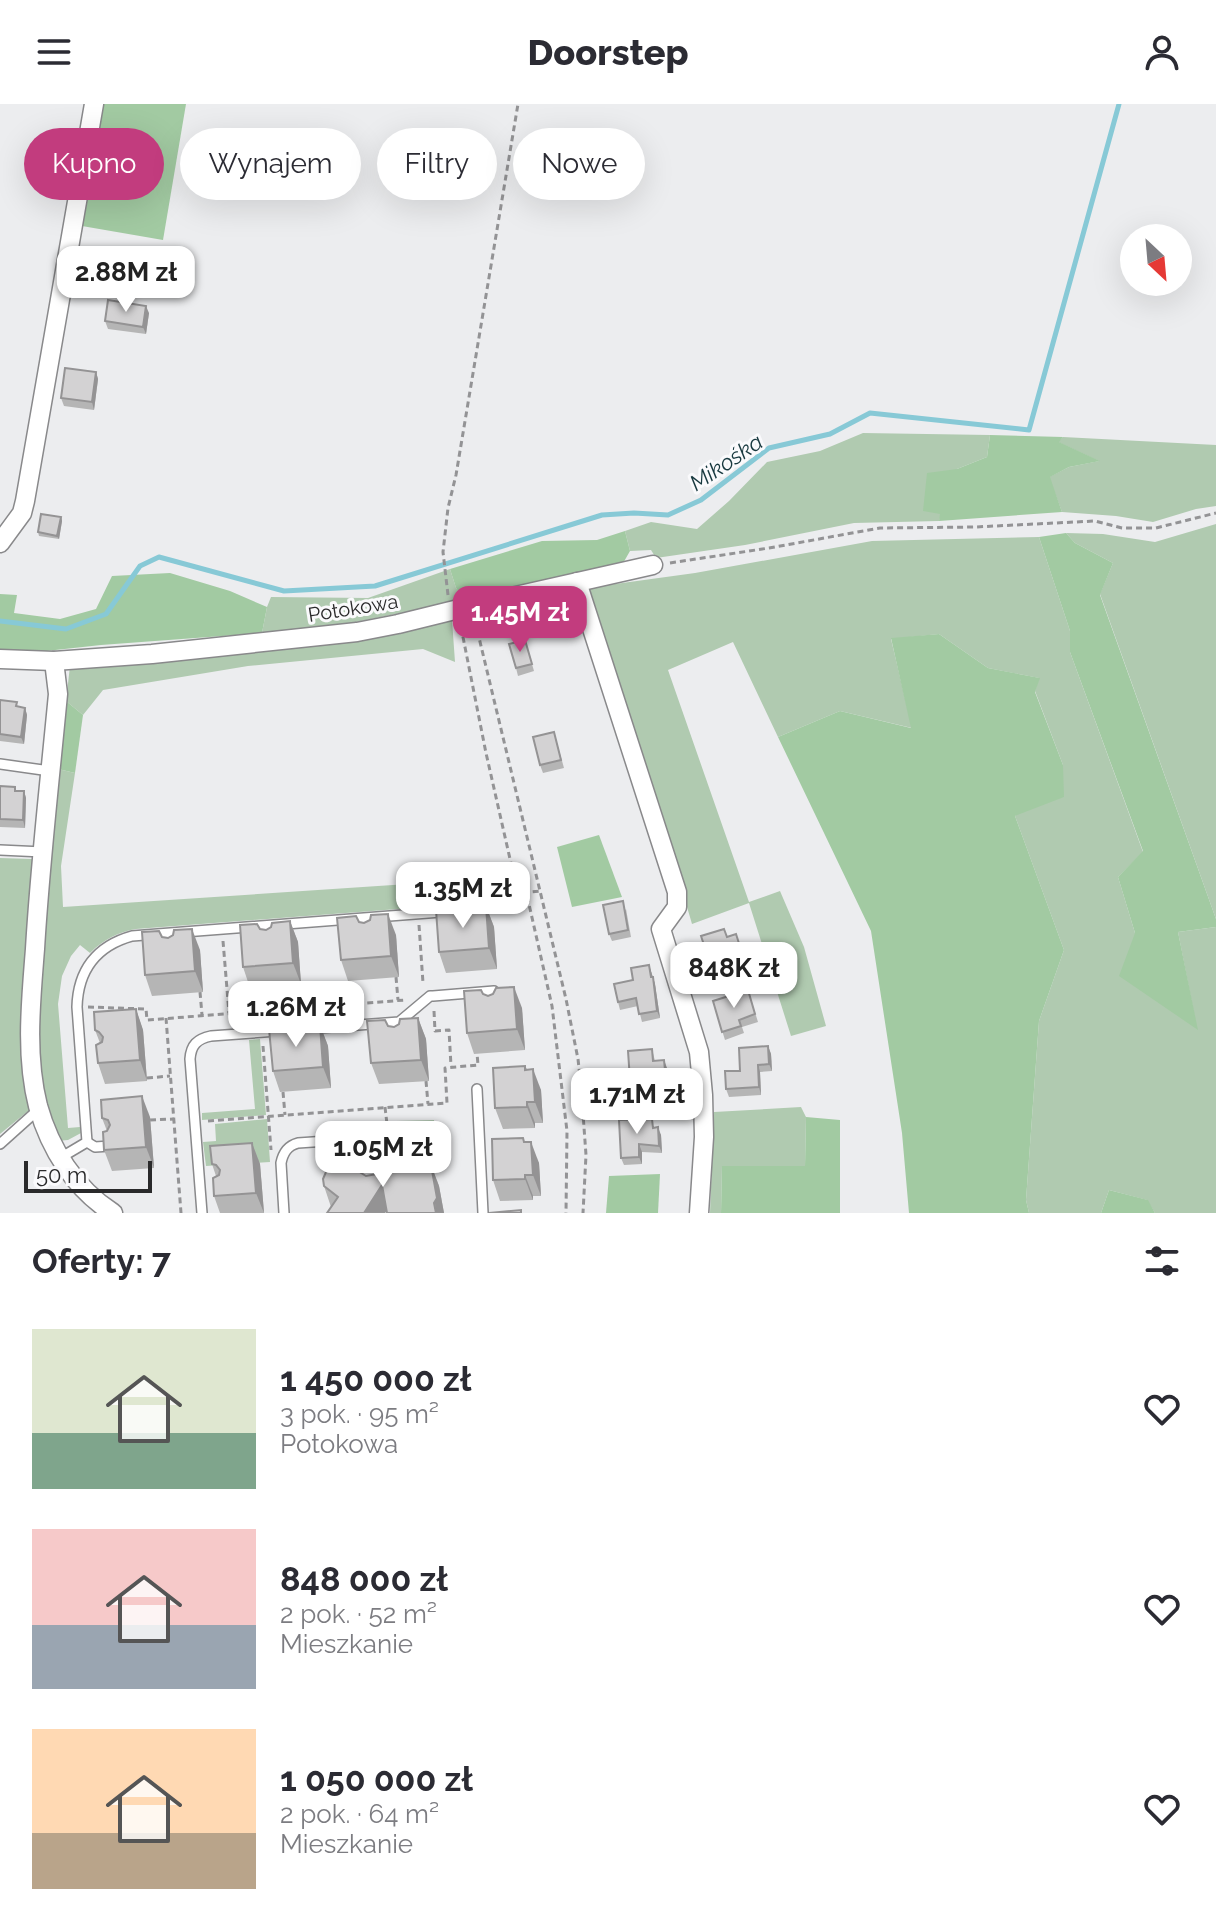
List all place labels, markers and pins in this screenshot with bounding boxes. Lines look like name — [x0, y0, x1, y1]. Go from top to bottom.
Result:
pin: 2.88M zł — [43, 246, 209, 314]
pin: 1.45M zł — [437, 586, 603, 654]
pin: 1.35M zł — [380, 862, 546, 930]
pin: 848K zł — [660, 942, 808, 1010]
pin: 1.26M zł — [213, 981, 379, 1049]
pin: 1.71M zł — [554, 1068, 720, 1136]
pin: 1.05M zł — [300, 1121, 466, 1189]

